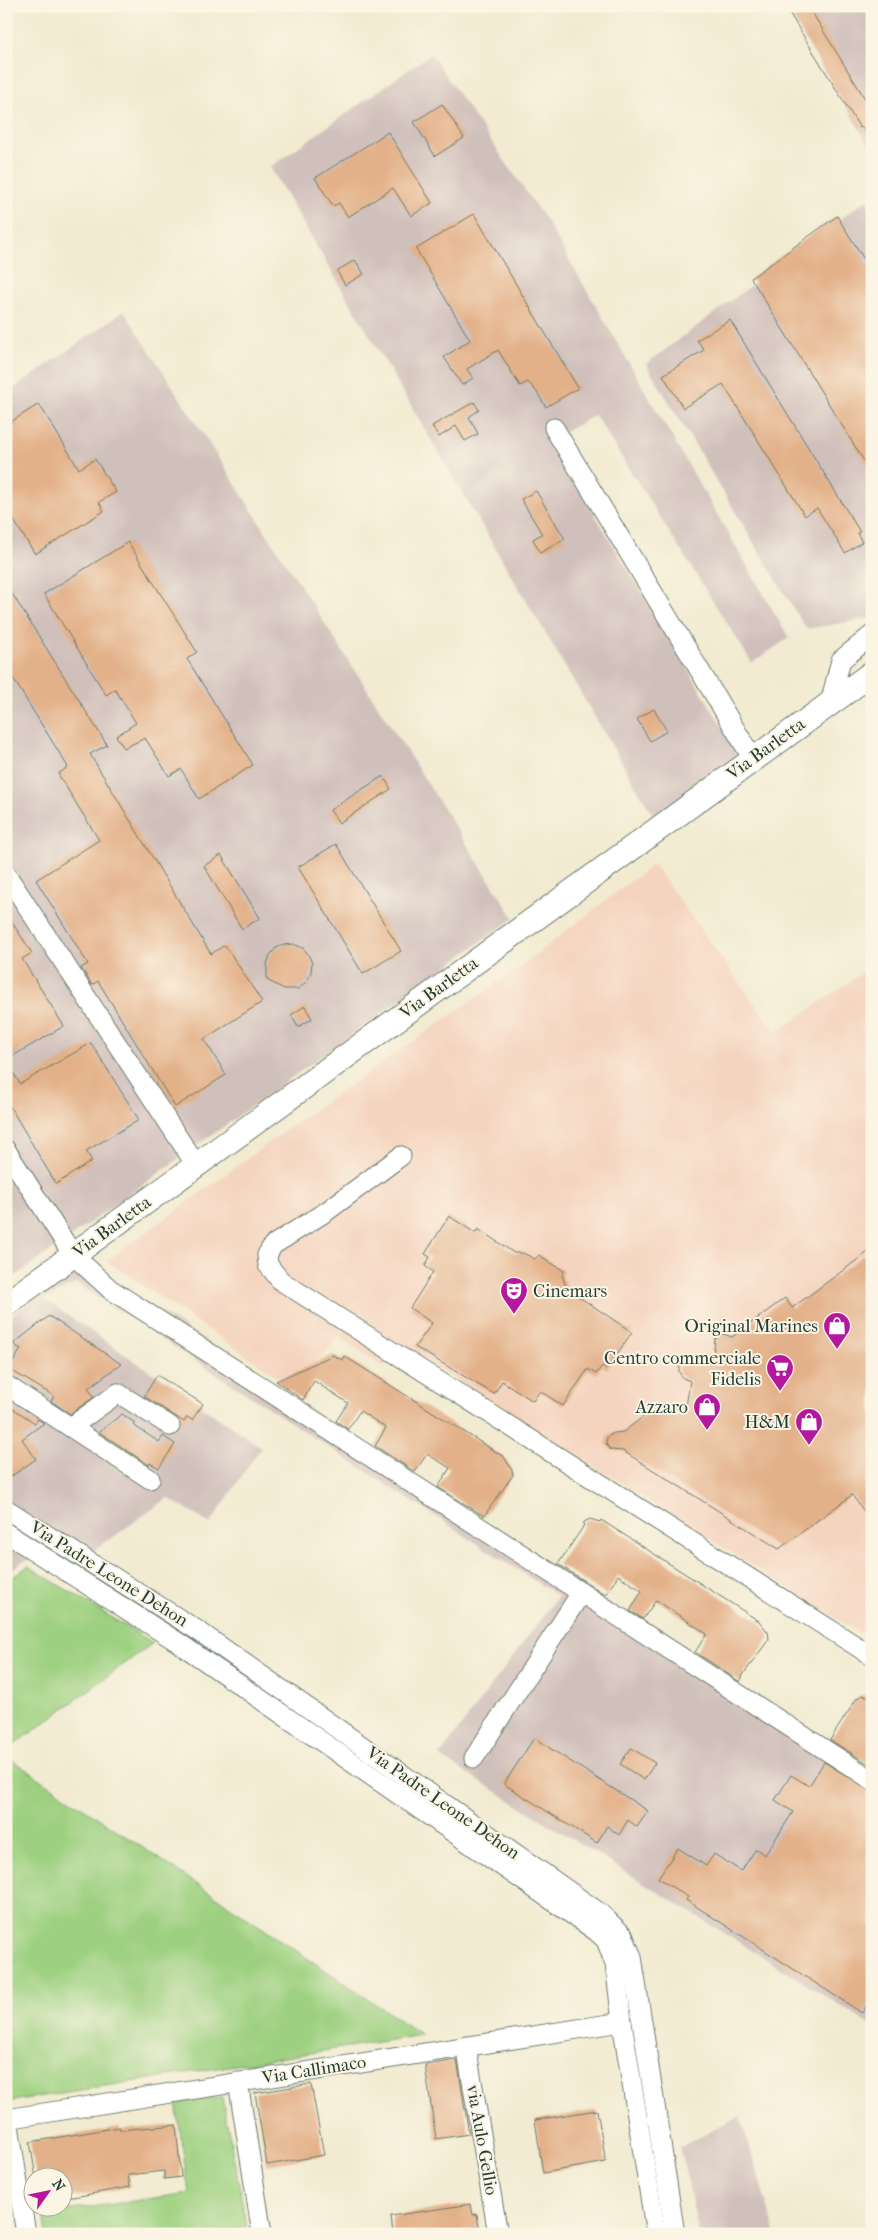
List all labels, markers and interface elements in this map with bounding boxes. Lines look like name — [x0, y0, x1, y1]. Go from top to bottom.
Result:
street label: Via Barletta — [722, 713, 810, 785]
street label: Via Barletta — [395, 952, 483, 1024]
street label: Via Barletta — [68, 1191, 156, 1263]
theatre icon: Cinemars — [499, 1276, 529, 1315]
place label: Cinemars — [533, 1281, 608, 1302]
shop icon: Original Marines — [822, 1311, 852, 1350]
place label: Original Marines — [685, 1316, 818, 1337]
place label: Centro commerciale Fidelis — [604, 1348, 761, 1390]
supermarket icon: Centro commerciale Fidelis — [765, 1353, 795, 1392]
shop icon: Azzaro — [692, 1392, 722, 1431]
place label: Azzaro — [634, 1397, 688, 1418]
shop icon: H&M — [794, 1407, 824, 1446]
place label: H&M — [745, 1412, 790, 1433]
street label: Via Padre Leone Dehon — [25, 1516, 192, 1632]
street label: Via Padre Leone Dehon — [361, 1742, 524, 1864]
street label: Via Callimaco — [259, 2051, 368, 2089]
street label: via Aulo Gellio — [462, 2083, 502, 2197]
north arrow — [22, 2168, 72, 2218]
text: N — [48, 2176, 69, 2195]

